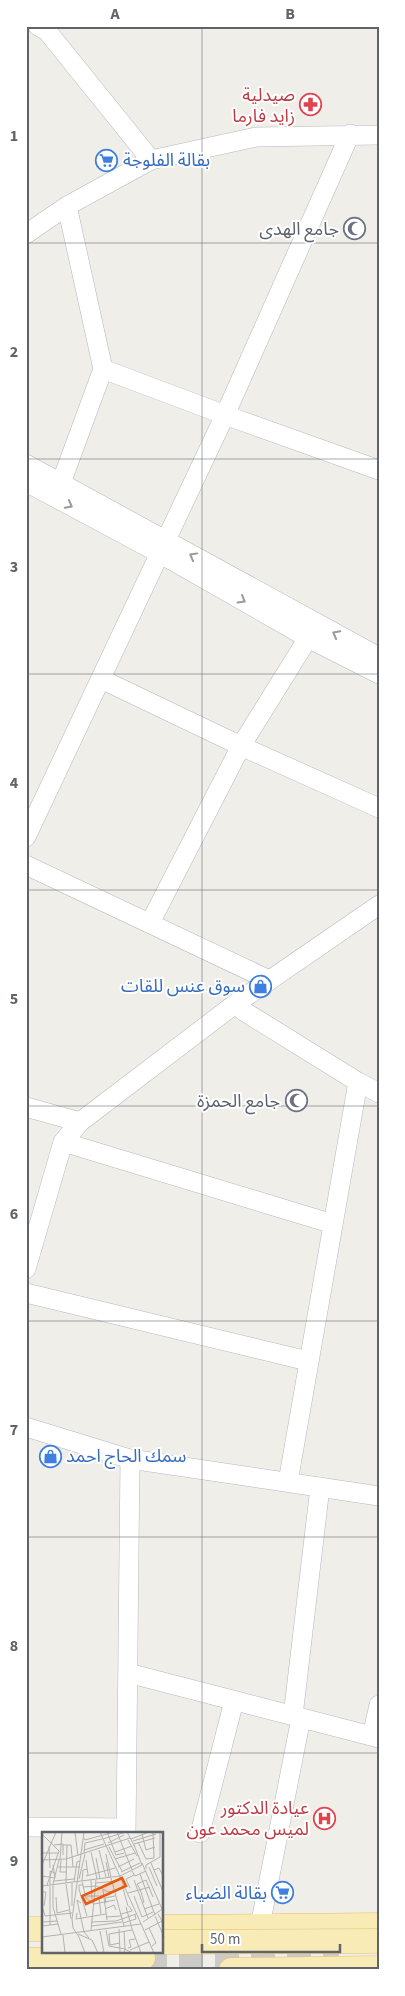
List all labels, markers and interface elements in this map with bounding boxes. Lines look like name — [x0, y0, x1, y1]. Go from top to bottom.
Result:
text: A — [109, 3, 120, 25]
text: B — [285, 3, 295, 25]
place label: صيدلية زايد فارما — [232, 83, 295, 129]
pharmacy icon: صيدلية زايد فارما — [299, 93, 323, 117]
text: 1 — [10, 125, 18, 147]
supermarket icon: بقالة الفلوجة — [95, 148, 119, 172]
place label: بقالة الفلوجة — [123, 148, 210, 173]
place label: جامع الهدى — [259, 217, 339, 243]
mosque icon: جامع الهدى — [343, 217, 367, 241]
text: 2 — [10, 341, 18, 363]
one-way arrow — [64, 499, 73, 509]
one-way arrow — [189, 552, 198, 562]
text: 3 — [10, 556, 18, 578]
one-way arrow — [237, 594, 246, 604]
one-way arrow — [332, 630, 341, 640]
text: 4 — [10, 772, 19, 794]
place label: سوق عنس للقات — [121, 974, 245, 999]
shop icon: سوق عنس للقات — [249, 974, 273, 998]
text: 5 — [10, 988, 18, 1010]
place label: جامع الحمزة — [197, 1089, 280, 1115]
mosque icon: جامع الحمزة — [284, 1089, 308, 1113]
text: 6 — [10, 1203, 18, 1225]
text: 7 — [10, 1419, 18, 1441]
shop icon: سمك الحاج احمد — [38, 1444, 62, 1468]
place label: سمك الحاج احمد — [66, 1444, 186, 1469]
text: 8 — [10, 1635, 18, 1657]
place label: عيادة الدكتور لميس محمد عون — [186, 1796, 309, 1842]
hospital icon: عيادة الدكتور لميس محمد عون — [313, 1806, 337, 1830]
inset map — [42, 1832, 164, 1954]
text: 9 — [10, 1850, 18, 1872]
place label: بقالة الضياء — [186, 1881, 267, 1906]
supermarket icon: بقالة الضياء — [271, 1881, 295, 1905]
scale bar — [202, 1921, 340, 1953]
text: 50 m — [210, 1929, 240, 1950]

